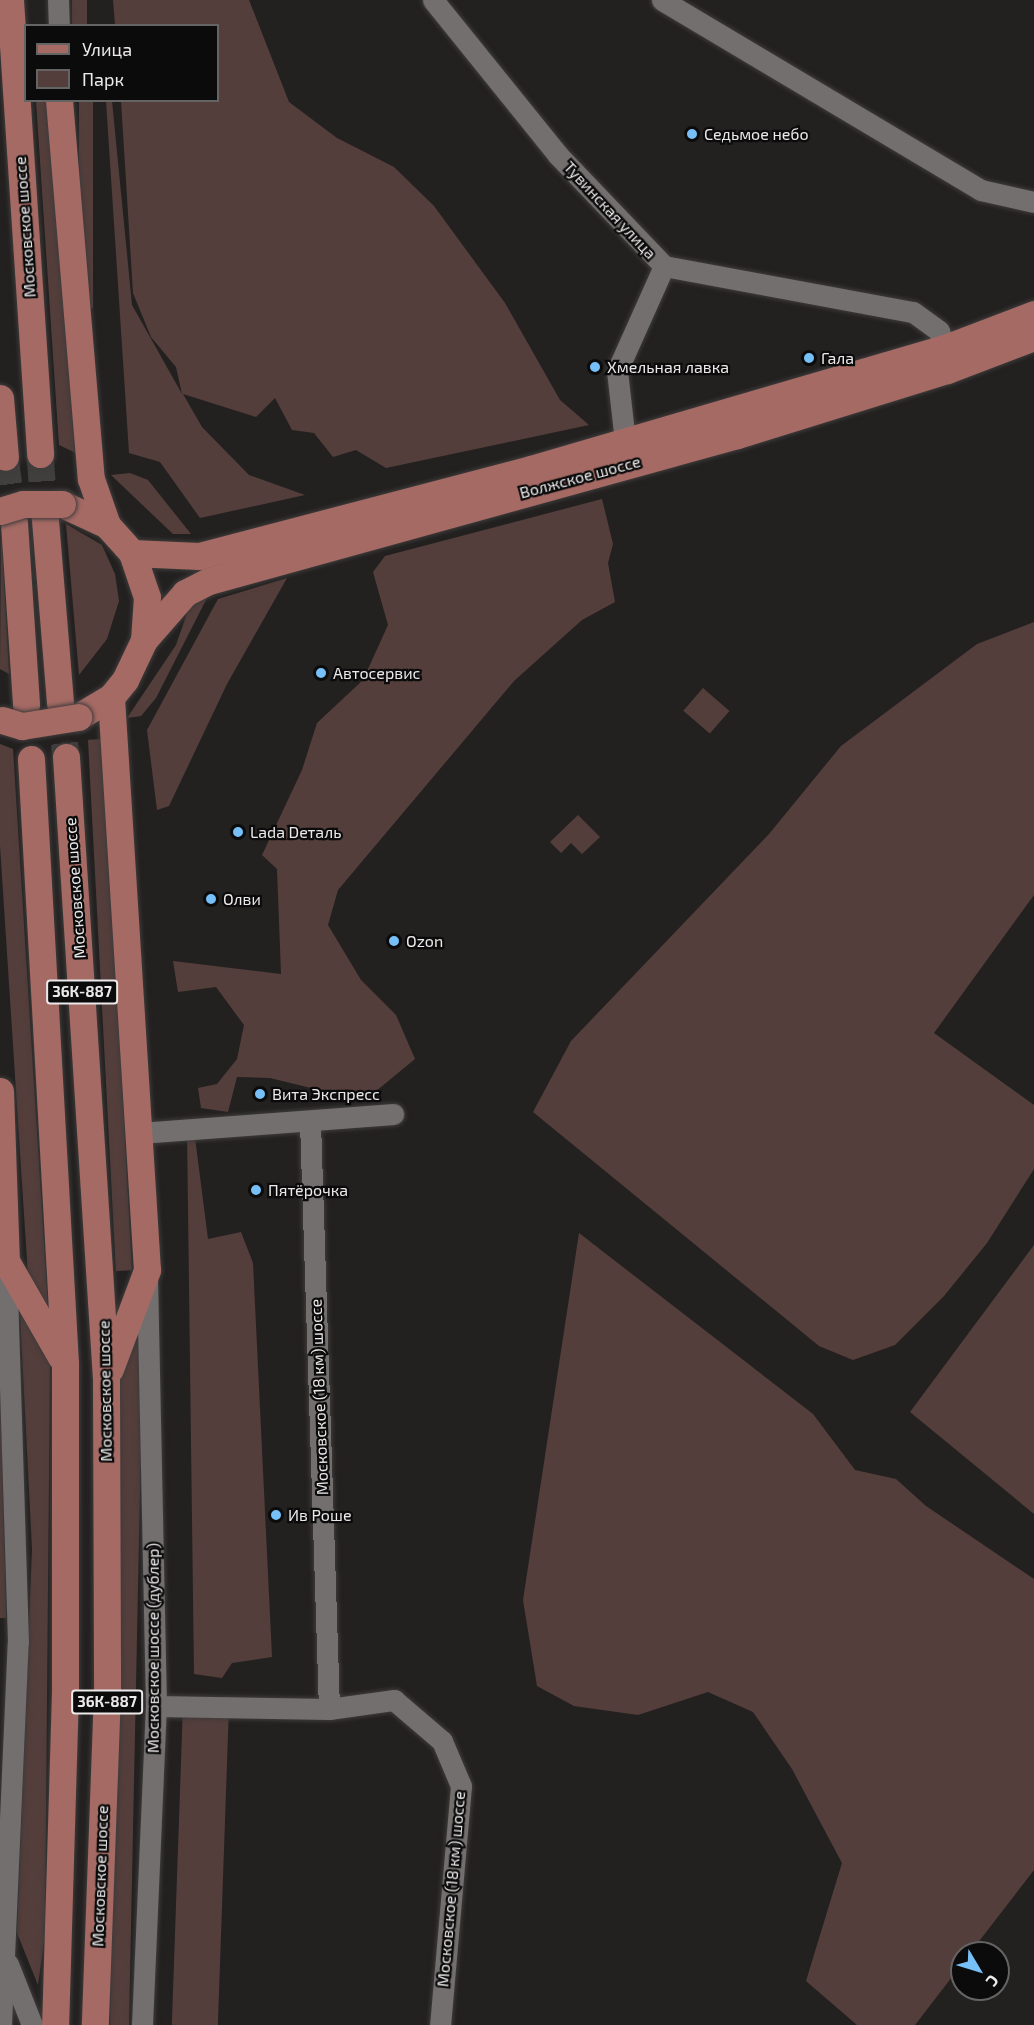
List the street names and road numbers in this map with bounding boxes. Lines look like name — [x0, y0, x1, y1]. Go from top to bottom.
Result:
street label: Московское шоссе — [10, 156, 40, 298]
street label: Тувинская улица — [560, 157, 660, 263]
street label: Волжское шоссе — [517, 452, 643, 502]
street label: Московское шоссе — [60, 817, 90, 959]
road number: 36К-887 — [46, 980, 118, 1004]
street label: Московское (18 км) шоссе — [306, 1298, 332, 1496]
street label: Московское шоссе — [94, 1320, 116, 1462]
street label: Московское шоссе (дублер) — [143, 1543, 163, 1753]
road number: 36К-887 — [71, 1690, 143, 1714]
street label: Московское (18 км) шоссе — [433, 1790, 469, 1988]
street label: Московское шоссе — [88, 1805, 112, 1947]

